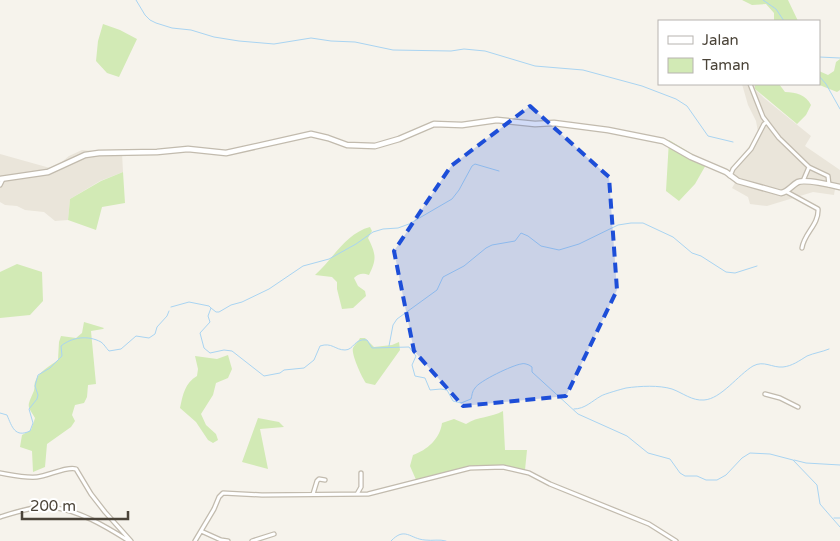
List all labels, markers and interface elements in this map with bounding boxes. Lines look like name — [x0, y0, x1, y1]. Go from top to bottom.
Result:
legend — [658, 20, 820, 85]
text: Jalan — [702, 31, 739, 49]
text: Taman — [702, 56, 750, 74]
scale bar — [22, 488, 129, 520]
text: 200 m — [30, 497, 76, 515]

